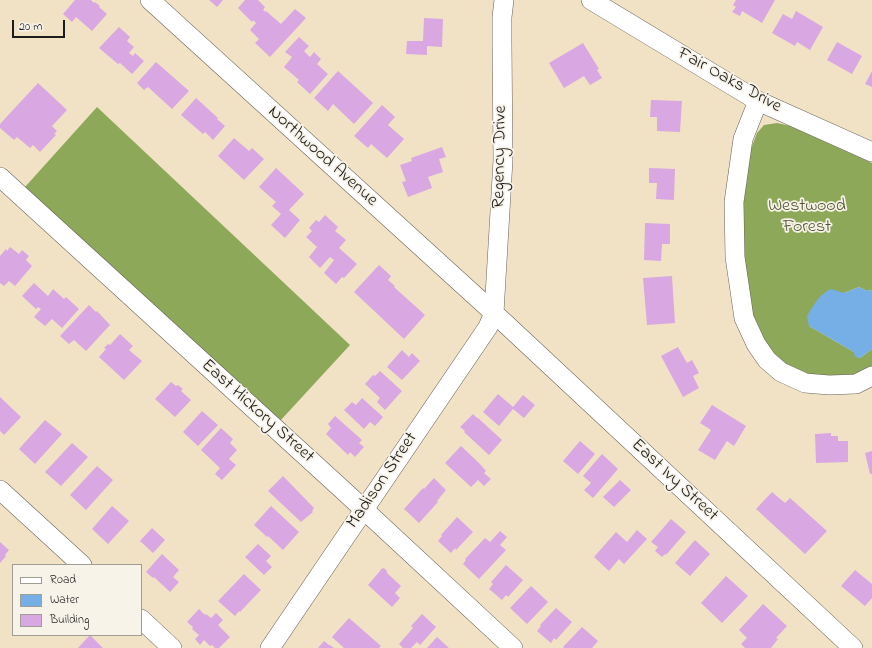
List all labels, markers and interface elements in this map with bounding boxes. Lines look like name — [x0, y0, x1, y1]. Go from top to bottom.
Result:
scale bar — [14, 12, 67, 38]
text: 20 m — [19, 18, 42, 36]
street label: Fair Oaks Drive — [673, 44, 785, 118]
street label: Northwood Avenue — [263, 102, 381, 212]
street label: Regency Drive — [489, 105, 513, 209]
park label: Westwood Forest — [768, 196, 846, 238]
street label: East Hickory Street — [196, 356, 318, 468]
street label: Madison Street — [343, 429, 423, 533]
street label: East Ivy Street — [626, 435, 722, 527]
legend — [12, 564, 142, 636]
text: Road — [50, 571, 76, 589]
text: Water — [50, 591, 79, 609]
text: Building — [50, 611, 89, 629]

